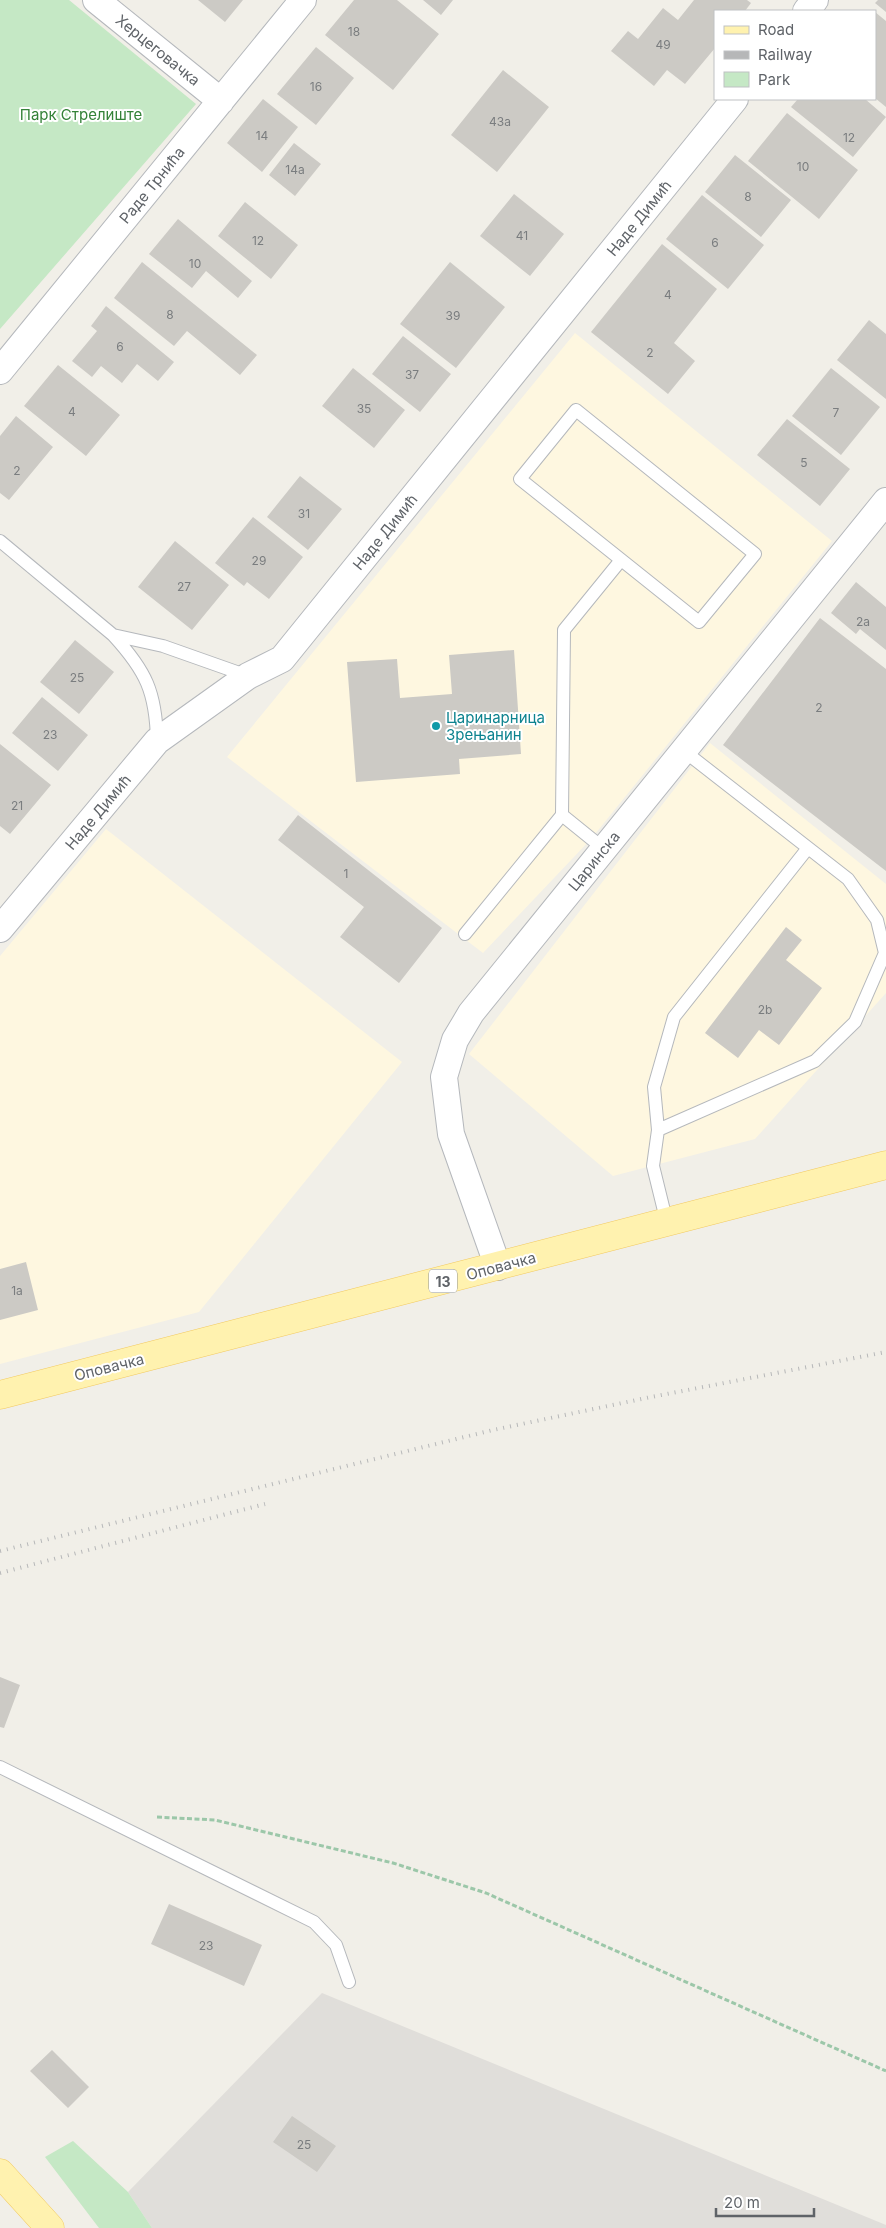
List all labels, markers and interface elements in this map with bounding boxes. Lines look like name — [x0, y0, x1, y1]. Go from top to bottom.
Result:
street label: Херцеговачка — [112, 10, 204, 90]
legend — [714, 10, 876, 100]
text: Road — [758, 20, 794, 39]
house number: 18 — [348, 24, 360, 39]
house number: 49 — [655, 37, 671, 52]
text: Railway — [758, 45, 813, 64]
text: Park — [758, 70, 791, 89]
house number: 16 — [310, 79, 322, 94]
park label: Парк Стрелиште — [20, 105, 142, 124]
house number: 43a — [489, 114, 511, 129]
house number: 14 — [256, 128, 269, 143]
house number: 12 — [843, 130, 855, 145]
street label: Раде Трнића — [115, 143, 189, 227]
house number: 10 — [797, 159, 809, 174]
house number: 14a — [285, 162, 305, 177]
street label: Наде Димић — [603, 176, 675, 260]
house number: 8 — [744, 189, 752, 204]
house number: 41 — [516, 228, 528, 243]
house number: 12 — [252, 233, 264, 248]
house number: 6 — [711, 235, 719, 250]
house number: 10 — [189, 256, 201, 271]
house number: 4 — [664, 287, 672, 302]
house number: 8 — [166, 307, 174, 322]
house number: 39 — [446, 308, 460, 323]
house number: 6 — [116, 339, 124, 354]
house number: 2 — [646, 345, 654, 360]
house number: 37 — [405, 367, 419, 382]
house number: 35 — [357, 401, 371, 416]
house number: 4 — [68, 404, 76, 419]
house number: 7 — [833, 405, 840, 420]
house number: 5 — [800, 455, 808, 470]
house number: 2 — [13, 463, 21, 478]
street label: Наде Димић — [349, 490, 421, 574]
house number: 31 — [298, 506, 310, 521]
house number: 29 — [252, 553, 266, 568]
house number: 27 — [177, 579, 191, 594]
house number: 2a — [856, 614, 870, 629]
house number: 25 — [70, 670, 84, 685]
house number: 2 — [815, 700, 823, 715]
place label: Царинарница Зрењанин — [446, 708, 545, 744]
marker: Царинарница Зрењанин — [430, 720, 442, 732]
house number: 23 — [43, 727, 57, 742]
street label: Наде Димић — [61, 770, 135, 854]
house number: 21 — [11, 798, 23, 813]
street label: Царинска — [564, 827, 624, 895]
house number: 1 — [344, 866, 348, 881]
house number: 2b — [758, 1002, 772, 1017]
street label: Оповачка — [464, 1248, 538, 1284]
road number: 13 — [429, 1270, 457, 1292]
house number: 1a — [11, 1283, 23, 1298]
street label: Оповачка — [72, 1349, 146, 1385]
house number: 23 — [199, 1938, 213, 1953]
house number: 25 — [297, 2137, 311, 2152]
scale bar — [716, 2186, 814, 2218]
text: 20 m — [724, 2193, 760, 2212]

